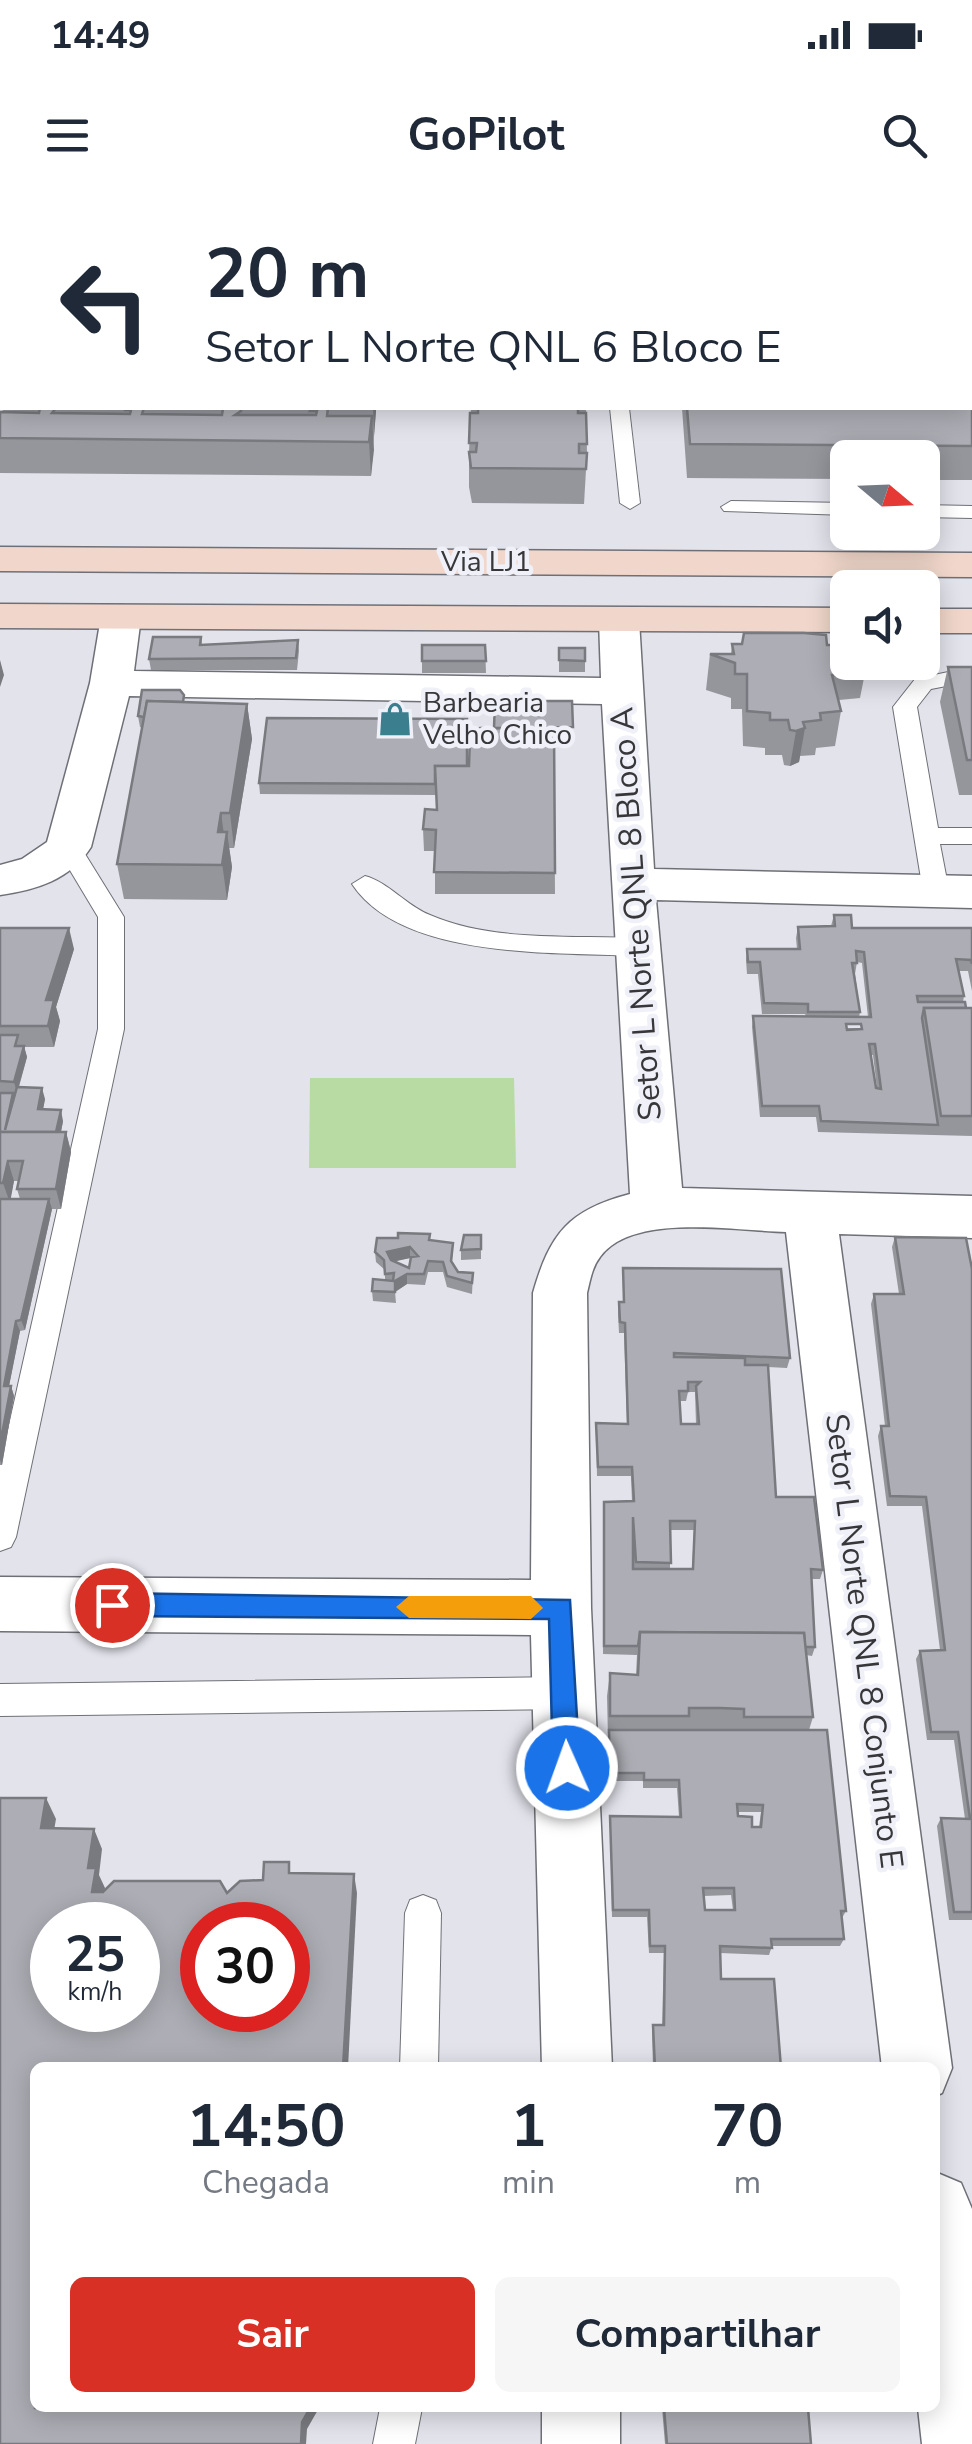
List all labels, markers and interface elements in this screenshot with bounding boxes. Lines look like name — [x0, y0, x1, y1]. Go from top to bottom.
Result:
text: 14:49 — [50, 10, 151, 61]
text: GoPilot — [408, 105, 564, 166]
icon: menu — [40, 108, 95, 163]
icon: search — [877, 108, 932, 163]
text: 20 m — [205, 226, 369, 322]
icon: left — [40, 240, 170, 370]
text: Setor L Norte QNL 6 Bloco E — [205, 317, 782, 378]
north arrow — [830, 440, 940, 550]
map controls — [830, 440, 940, 680]
street label: Via LJ1 — [440, 543, 531, 581]
button: sound — [830, 570, 940, 680]
place label: Barbearia Velho Chico — [422, 684, 572, 754]
shop icon: Barbearia Velho Chico — [376, 700, 414, 738]
street label: Setor L Norte QNL 8 Bloco A — [600, 706, 672, 1122]
street label: Setor L Norte QNL 8 Conjunto E — [815, 1411, 913, 1871]
pin — [70, 1563, 155, 1648]
icon: arrive — [85, 1578, 140, 1633]
position arrow — [515, 1716, 619, 1820]
speed limit sign: 30 — [180, 1902, 310, 2032]
text: 25 — [65, 1920, 125, 1989]
text: km/h — [67, 1975, 123, 2009]
text: 14:50 — [187, 2085, 345, 2167]
text: 1 — [510, 2085, 546, 2167]
text: 70 — [711, 2085, 783, 2167]
text: Chegada — [202, 2161, 330, 2204]
text: min — [502, 2161, 555, 2204]
text: m — [734, 2161, 761, 2204]
button: Sair — [70, 2277, 475, 2392]
button: Compartilhar — [495, 2277, 900, 2392]

